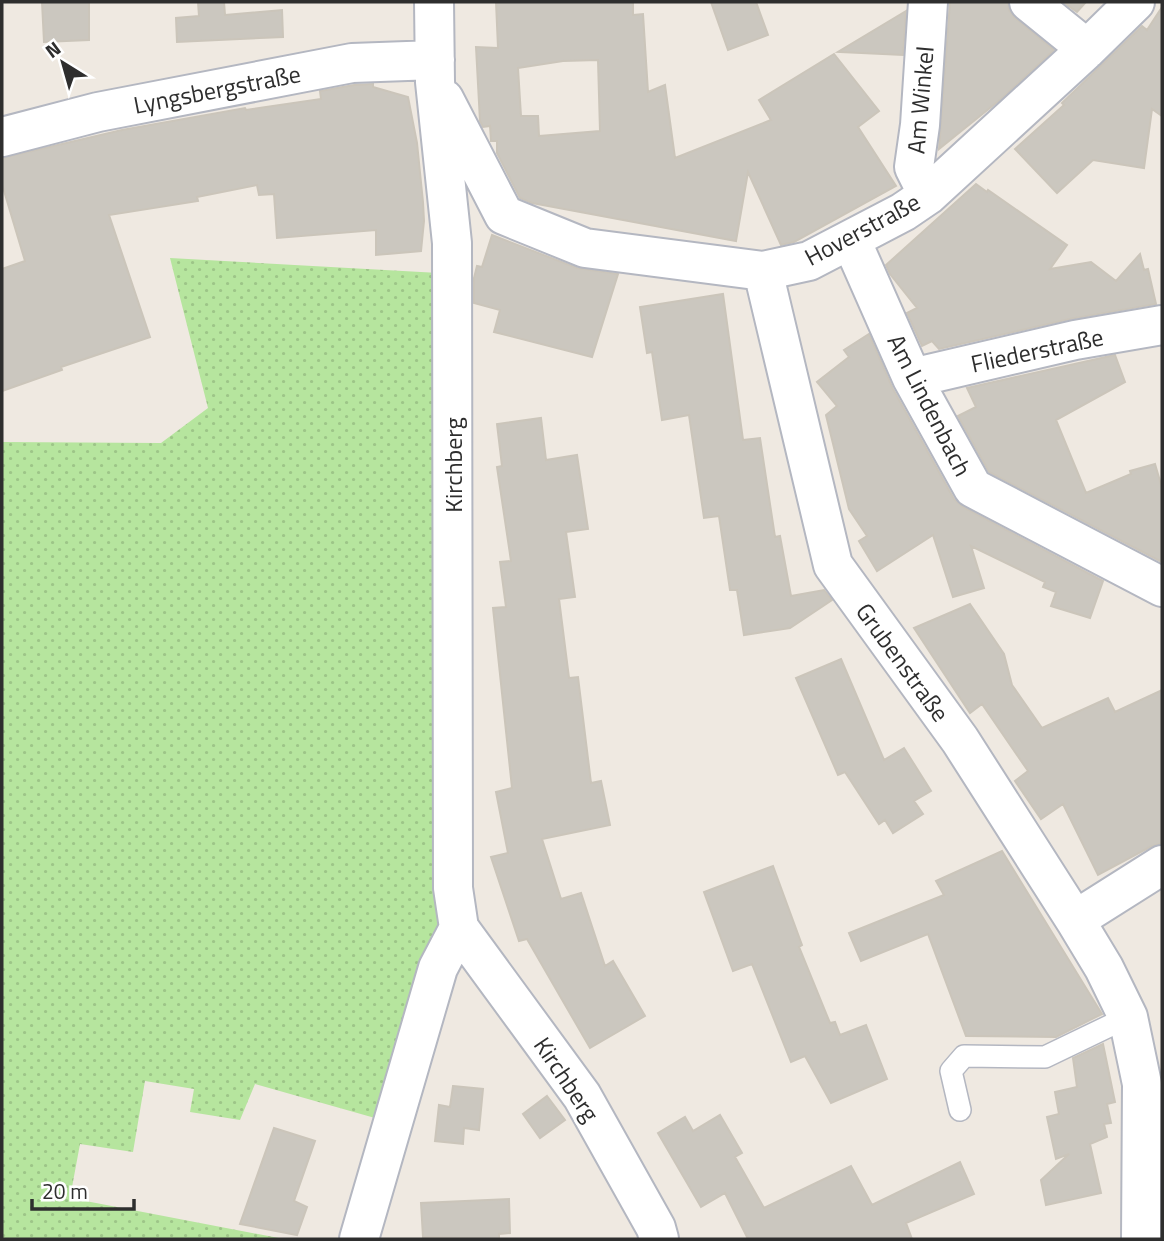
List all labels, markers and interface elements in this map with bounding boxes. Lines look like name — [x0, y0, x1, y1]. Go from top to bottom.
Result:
north arrow — [28, 28, 98, 98]
text: N — [38, 33, 66, 65]
street label: Am Winkel — [897, 45, 943, 155]
street label: Lyngsbergstraße — [130, 55, 304, 123]
street label: Hoverstraße — [798, 184, 926, 274]
street label: Fliederstraße — [967, 318, 1107, 382]
street label: Am Lindenbach — [879, 328, 981, 482]
street label: Kirchberg — [435, 417, 471, 513]
street label: Grubenstraße — [848, 595, 958, 729]
street label: Kirchberg — [525, 1029, 609, 1129]
scale bar — [32, 1168, 133, 1212]
text: 20 m — [42, 1175, 88, 1207]

